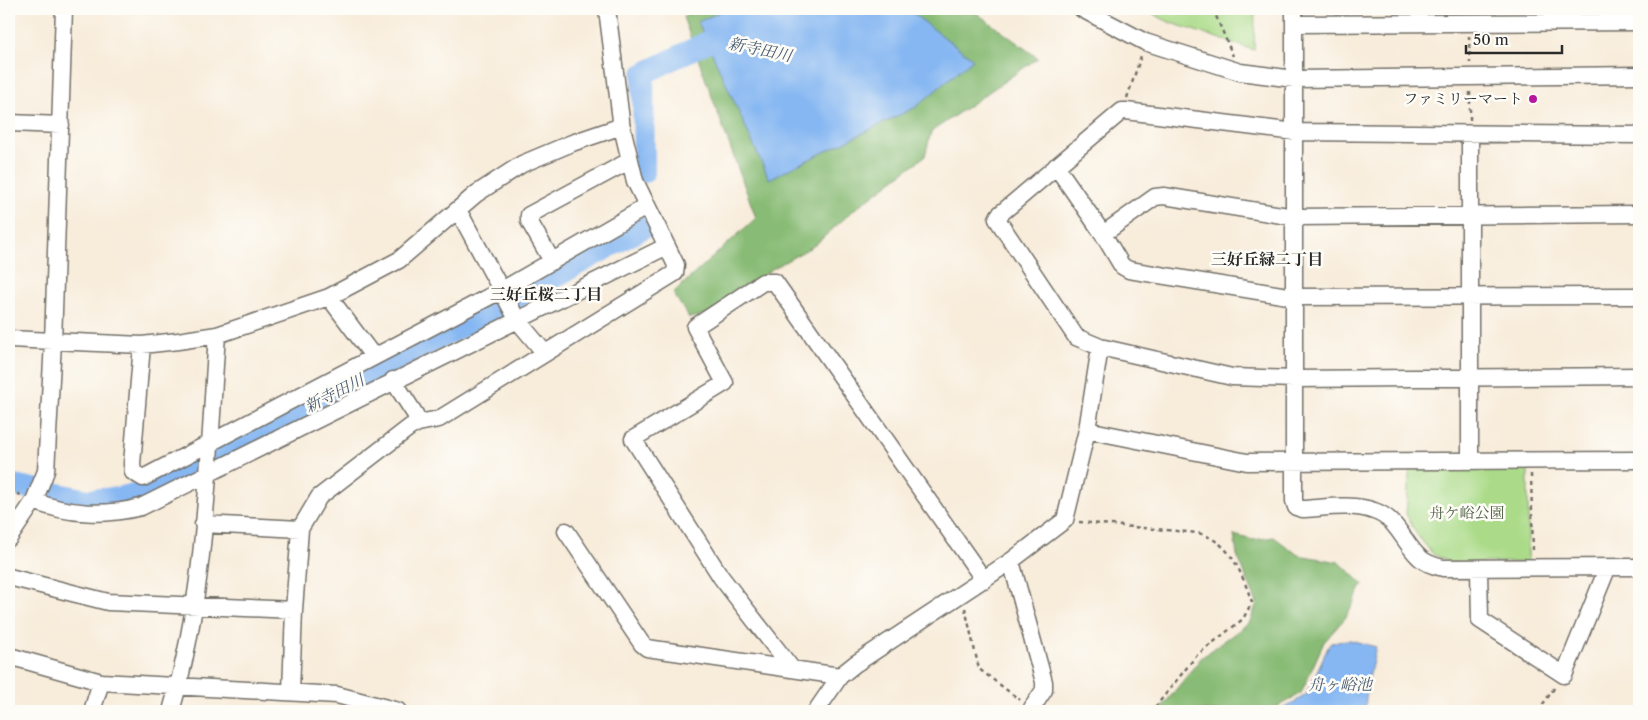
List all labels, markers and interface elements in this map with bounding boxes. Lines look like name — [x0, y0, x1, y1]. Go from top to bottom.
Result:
scale bar — [1466, 22, 1562, 54]
text: 50 m — [1473, 30, 1509, 49]
water label: 新寺田川 — [727, 33, 795, 66]
place label: ファミリーマート — [1403, 89, 1523, 108]
marker: ファミリーマート — [1527, 93, 1539, 105]
district label: 三好丘緑二丁目 — [1211, 249, 1323, 269]
district label: 三好丘桜二丁目 — [490, 284, 602, 304]
water label: 新寺田川 — [301, 369, 369, 416]
park label: 舟ケ峪公園 — [1429, 503, 1505, 522]
water label: 舟ヶ峪池 — [1308, 674, 1374, 694]

